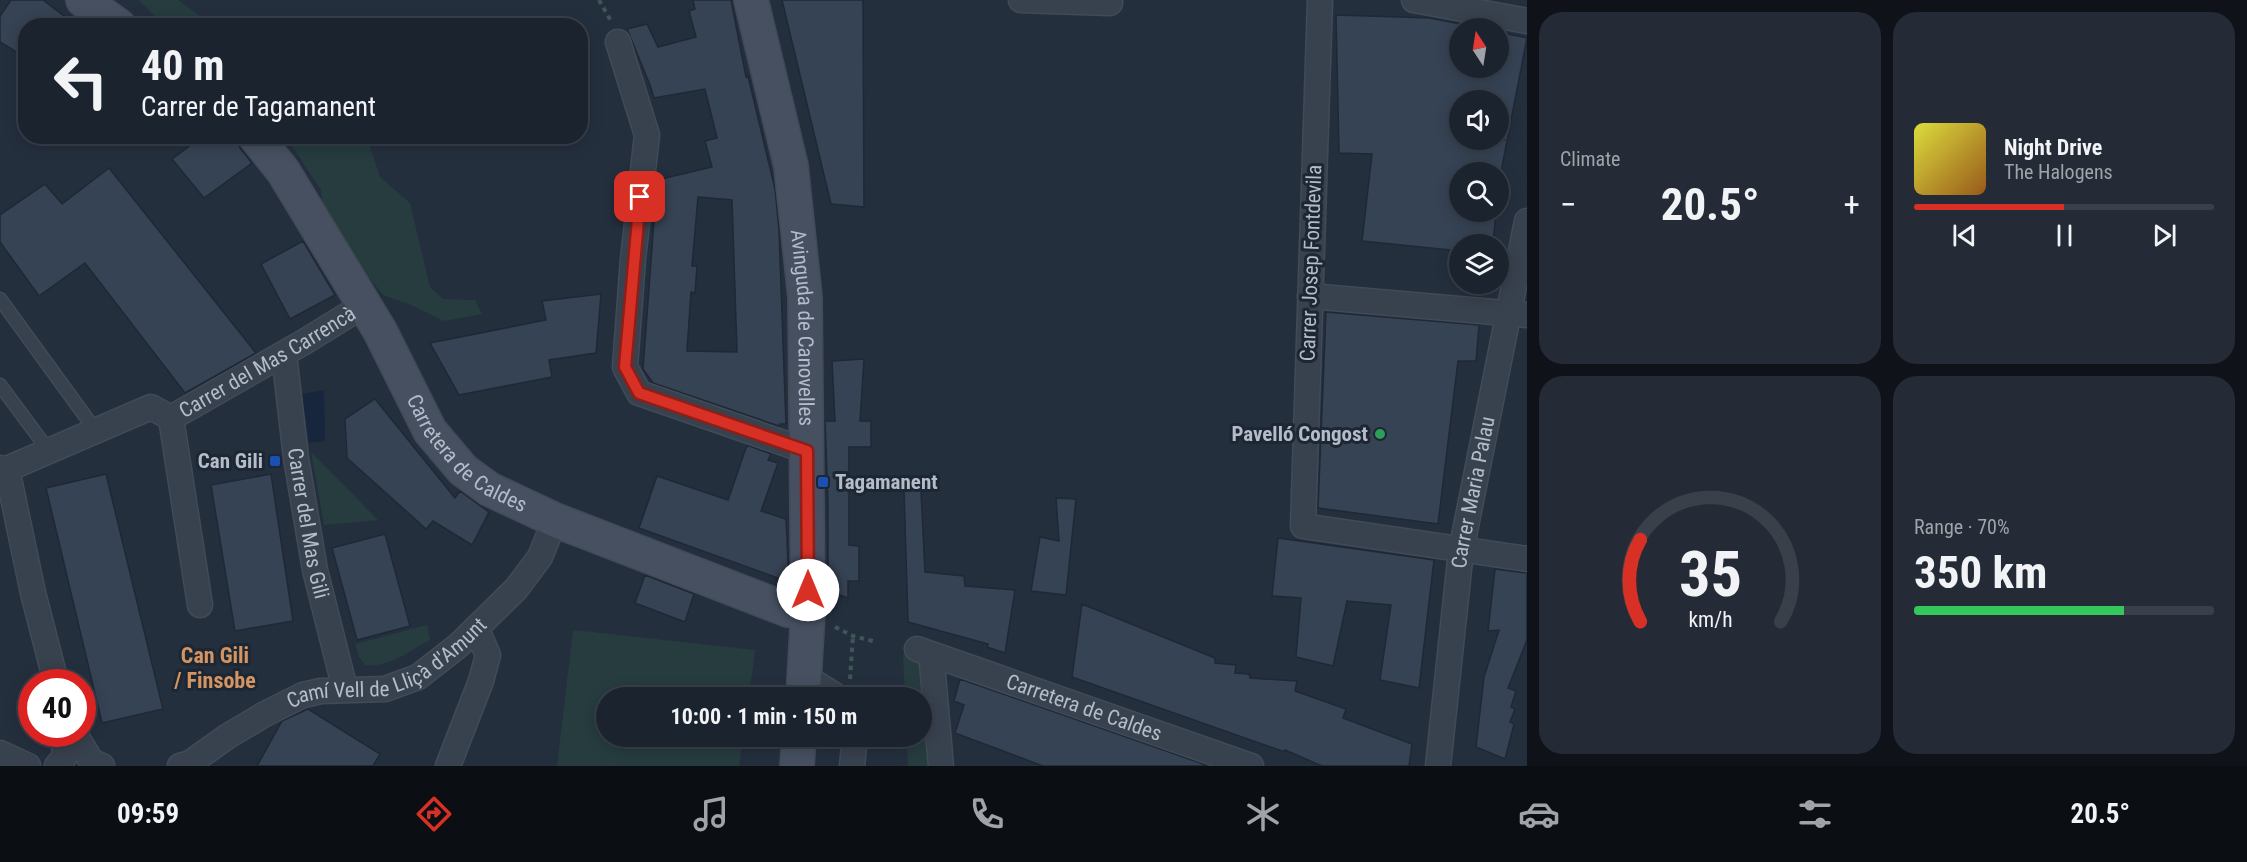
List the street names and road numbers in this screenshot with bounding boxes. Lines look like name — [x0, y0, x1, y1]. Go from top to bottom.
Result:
street label: Carrer Josep Fontdevila — [1296, 164, 1326, 362]
street label: Avinguda de Canovelles — [786, 228, 818, 426]
street label: Carrer del Mas Carrencà — [175, 301, 360, 423]
street label: Carretera de Caldes — [402, 390, 531, 517]
street label: Carrer Maria Palau — [1447, 414, 1500, 570]
street label: Carrer del Mas Gili — [283, 447, 334, 601]
street label: Camí Vell de Lliçà d'Amunt — [283, 613, 492, 713]
street label: Carretera de Caldes — [1003, 669, 1165, 746]

